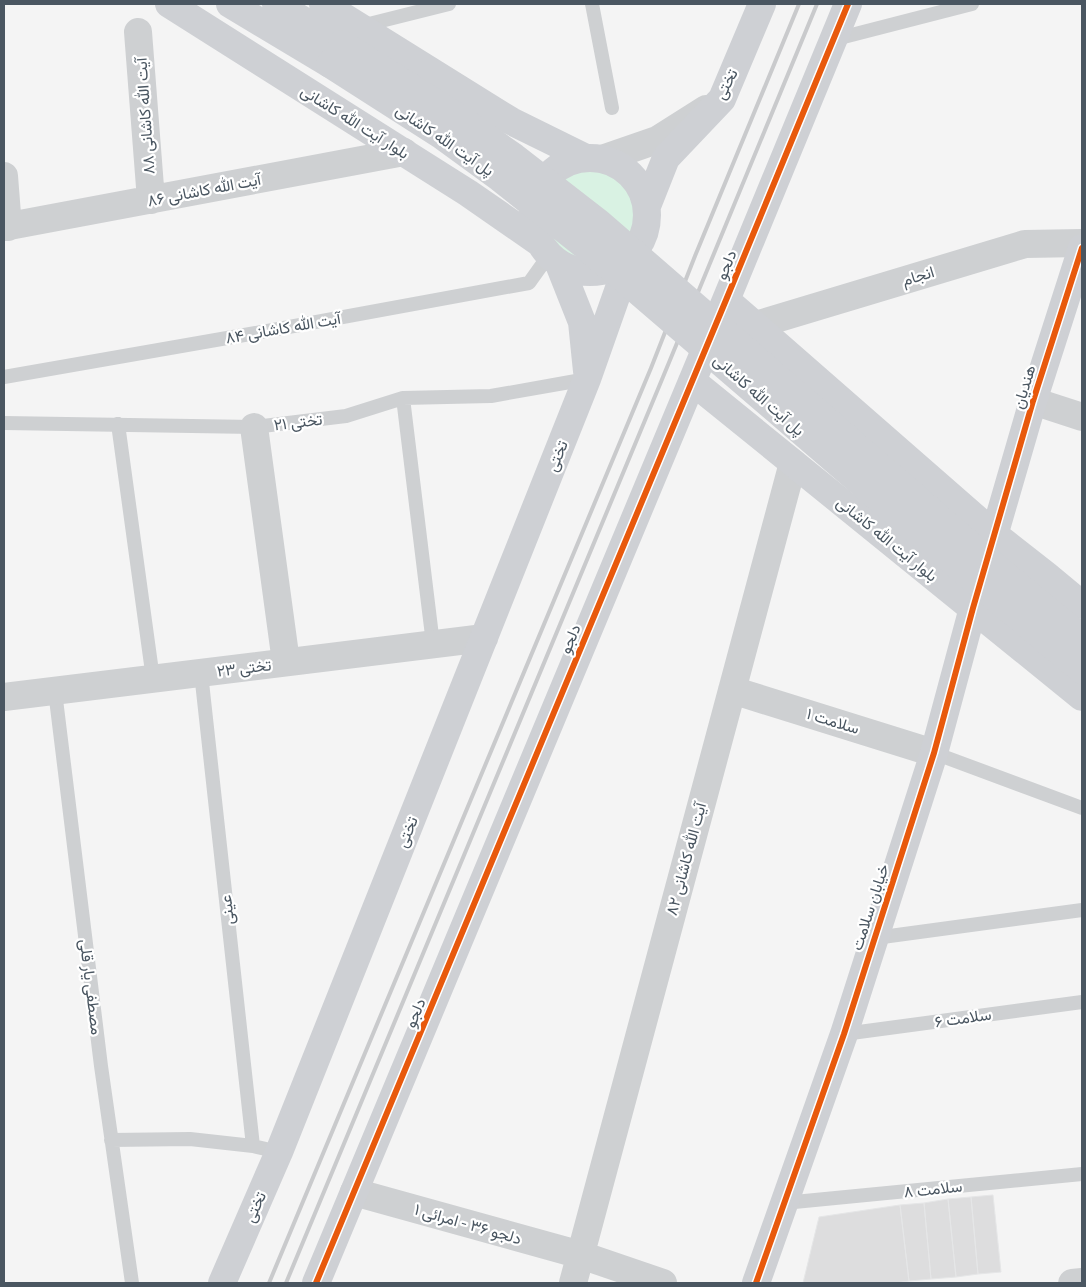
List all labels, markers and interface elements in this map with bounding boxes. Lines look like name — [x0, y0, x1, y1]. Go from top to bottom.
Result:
street label: آیت الله کاشانی ۸۸ — [131, 56, 160, 175]
street label: تختی — [710, 65, 743, 103]
street label: بلوار آیت الله کاشانی — [297, 81, 413, 164]
street label: پل آیت الله کاشانی — [391, 100, 498, 182]
street label: آیت الله کاشانی ۸۶ — [146, 169, 264, 211]
street label: دلجو — [712, 247, 741, 283]
street label: انجام — [899, 262, 937, 291]
street label: آیت الله کاشانی ۸۴ — [224, 308, 344, 348]
street label: پل آیت الله کاشانی — [708, 350, 808, 441]
street label: هندیان — [1008, 363, 1040, 411]
street label: تختی ۲۱ — [273, 410, 324, 435]
street label: تختی — [542, 438, 573, 475]
street label: بلوار آیت الله کاشانی — [832, 493, 941, 586]
street label: دلجو — [555, 621, 586, 657]
street label: تختی ۲۳ — [216, 655, 272, 682]
street label: سلامت ۱ — [804, 704, 862, 738]
street label: آیت الله کاشانی ۸۲ — [662, 799, 711, 918]
street label: تختی — [392, 814, 423, 851]
street label: خیابان سلامت — [847, 861, 893, 953]
street label: عینی — [216, 894, 239, 926]
street label: مصطفی یار قلی — [75, 938, 106, 1036]
street label: دلجو — [400, 995, 431, 1031]
street label: سلامت ۶ — [933, 1005, 993, 1031]
street label: سلامت ۸ — [903, 1176, 963, 1202]
street label: تختی — [240, 1188, 271, 1226]
street label: دلجو ۳۶ - امرائی ۱ — [412, 1200, 524, 1249]

